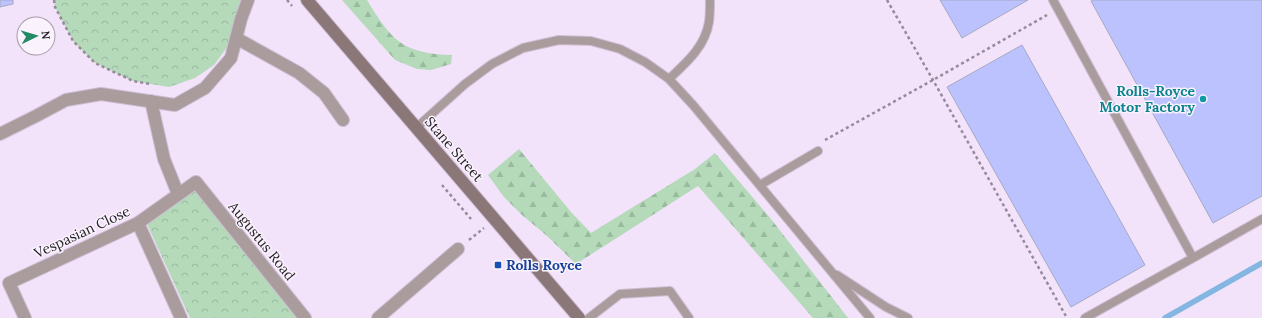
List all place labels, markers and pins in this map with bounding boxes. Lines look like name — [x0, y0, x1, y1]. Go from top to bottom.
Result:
place label: Rolls-Royce Motor Factory — [1099, 82, 1195, 116]
marker: Rolls-Royce Motor Factory — [1198, 94, 1208, 104]
place label: Rolls Royce — [506, 256, 583, 274]
marker: Rolls Royce — [493, 260, 503, 270]

